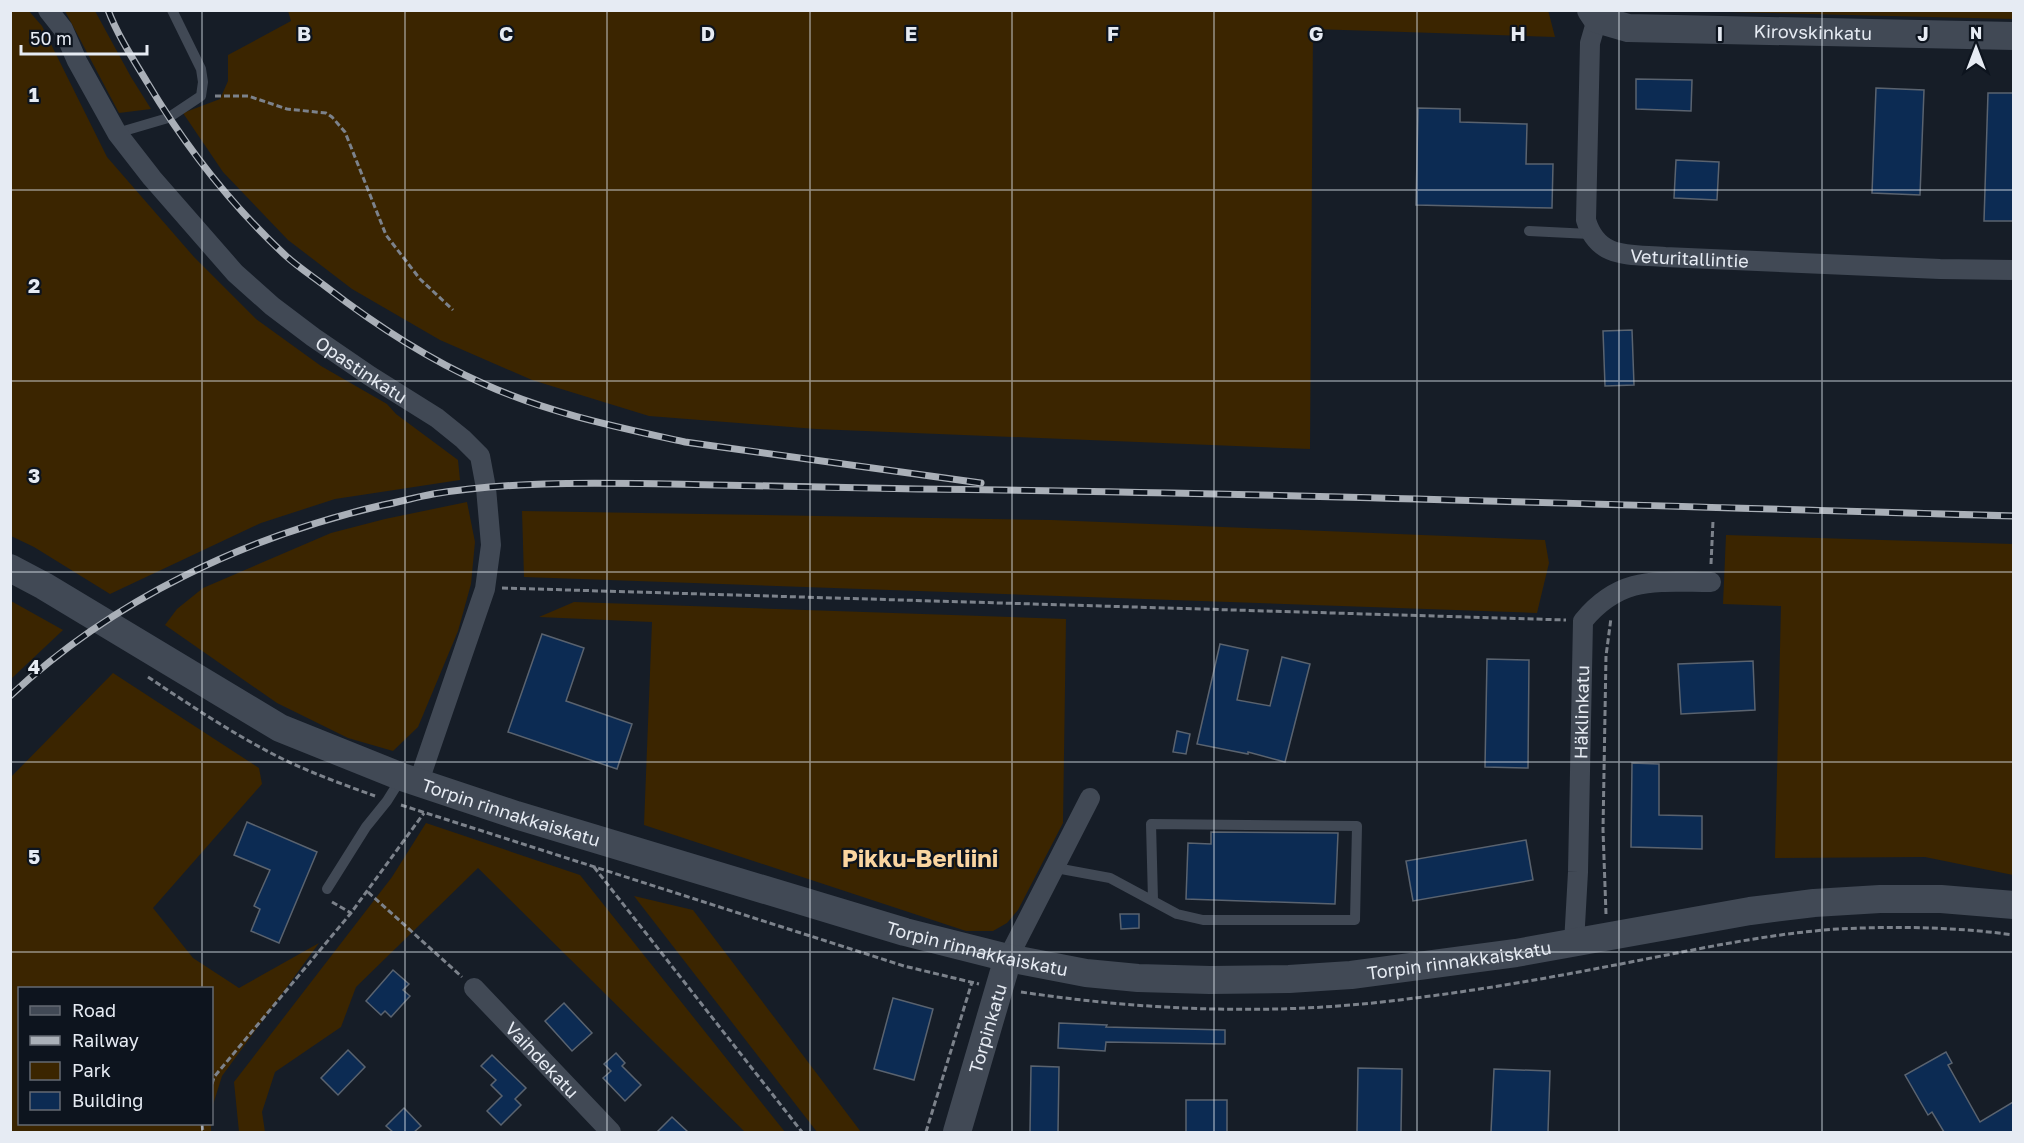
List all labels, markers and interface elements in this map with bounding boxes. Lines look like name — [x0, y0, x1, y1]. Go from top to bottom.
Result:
scale bar — [21, 18, 147, 56]
north arrow — [1946, 18, 2006, 78]
street label: Kirovskinkatu — [1753, 20, 1872, 44]
text: B — [297, 21, 311, 45]
text: C — [499, 21, 513, 45]
text: D — [701, 21, 715, 45]
text: E — [905, 21, 917, 45]
text: F — [1107, 21, 1119, 45]
text: G — [1309, 21, 1323, 45]
text: H — [1510, 21, 1526, 45]
text: I — [1717, 21, 1723, 45]
text: J — [1917, 21, 1929, 45]
text: N — [1970, 23, 1982, 43]
text: 50 m — [30, 27, 72, 49]
text: 1 — [29, 82, 39, 106]
street label: Veturitallintie — [1630, 244, 1749, 272]
text: 2 — [28, 273, 40, 297]
street label: Opastinkatu — [311, 331, 411, 408]
text: 3 — [28, 463, 40, 487]
text: 4 — [28, 654, 40, 678]
street label: Häklinkatu — [1569, 665, 1593, 759]
street label: Torpin rinnakkaiskatu — [419, 773, 603, 851]
district label: Pikku-Berliini — [842, 843, 998, 872]
text: 5 — [28, 844, 40, 868]
street label: Torpin rinnakkaiskatu — [884, 916, 1070, 980]
street label: Torpin rinnakkaiskatu — [1366, 936, 1553, 984]
street label: Torpinkatu — [964, 981, 1011, 1076]
legend — [18, 987, 213, 1125]
text: Road — [72, 999, 116, 1021]
street label: Vaihdekatu — [501, 1017, 584, 1102]
text: Railway — [72, 1029, 139, 1051]
text: Park — [72, 1059, 111, 1081]
text: Building — [72, 1089, 143, 1111]

